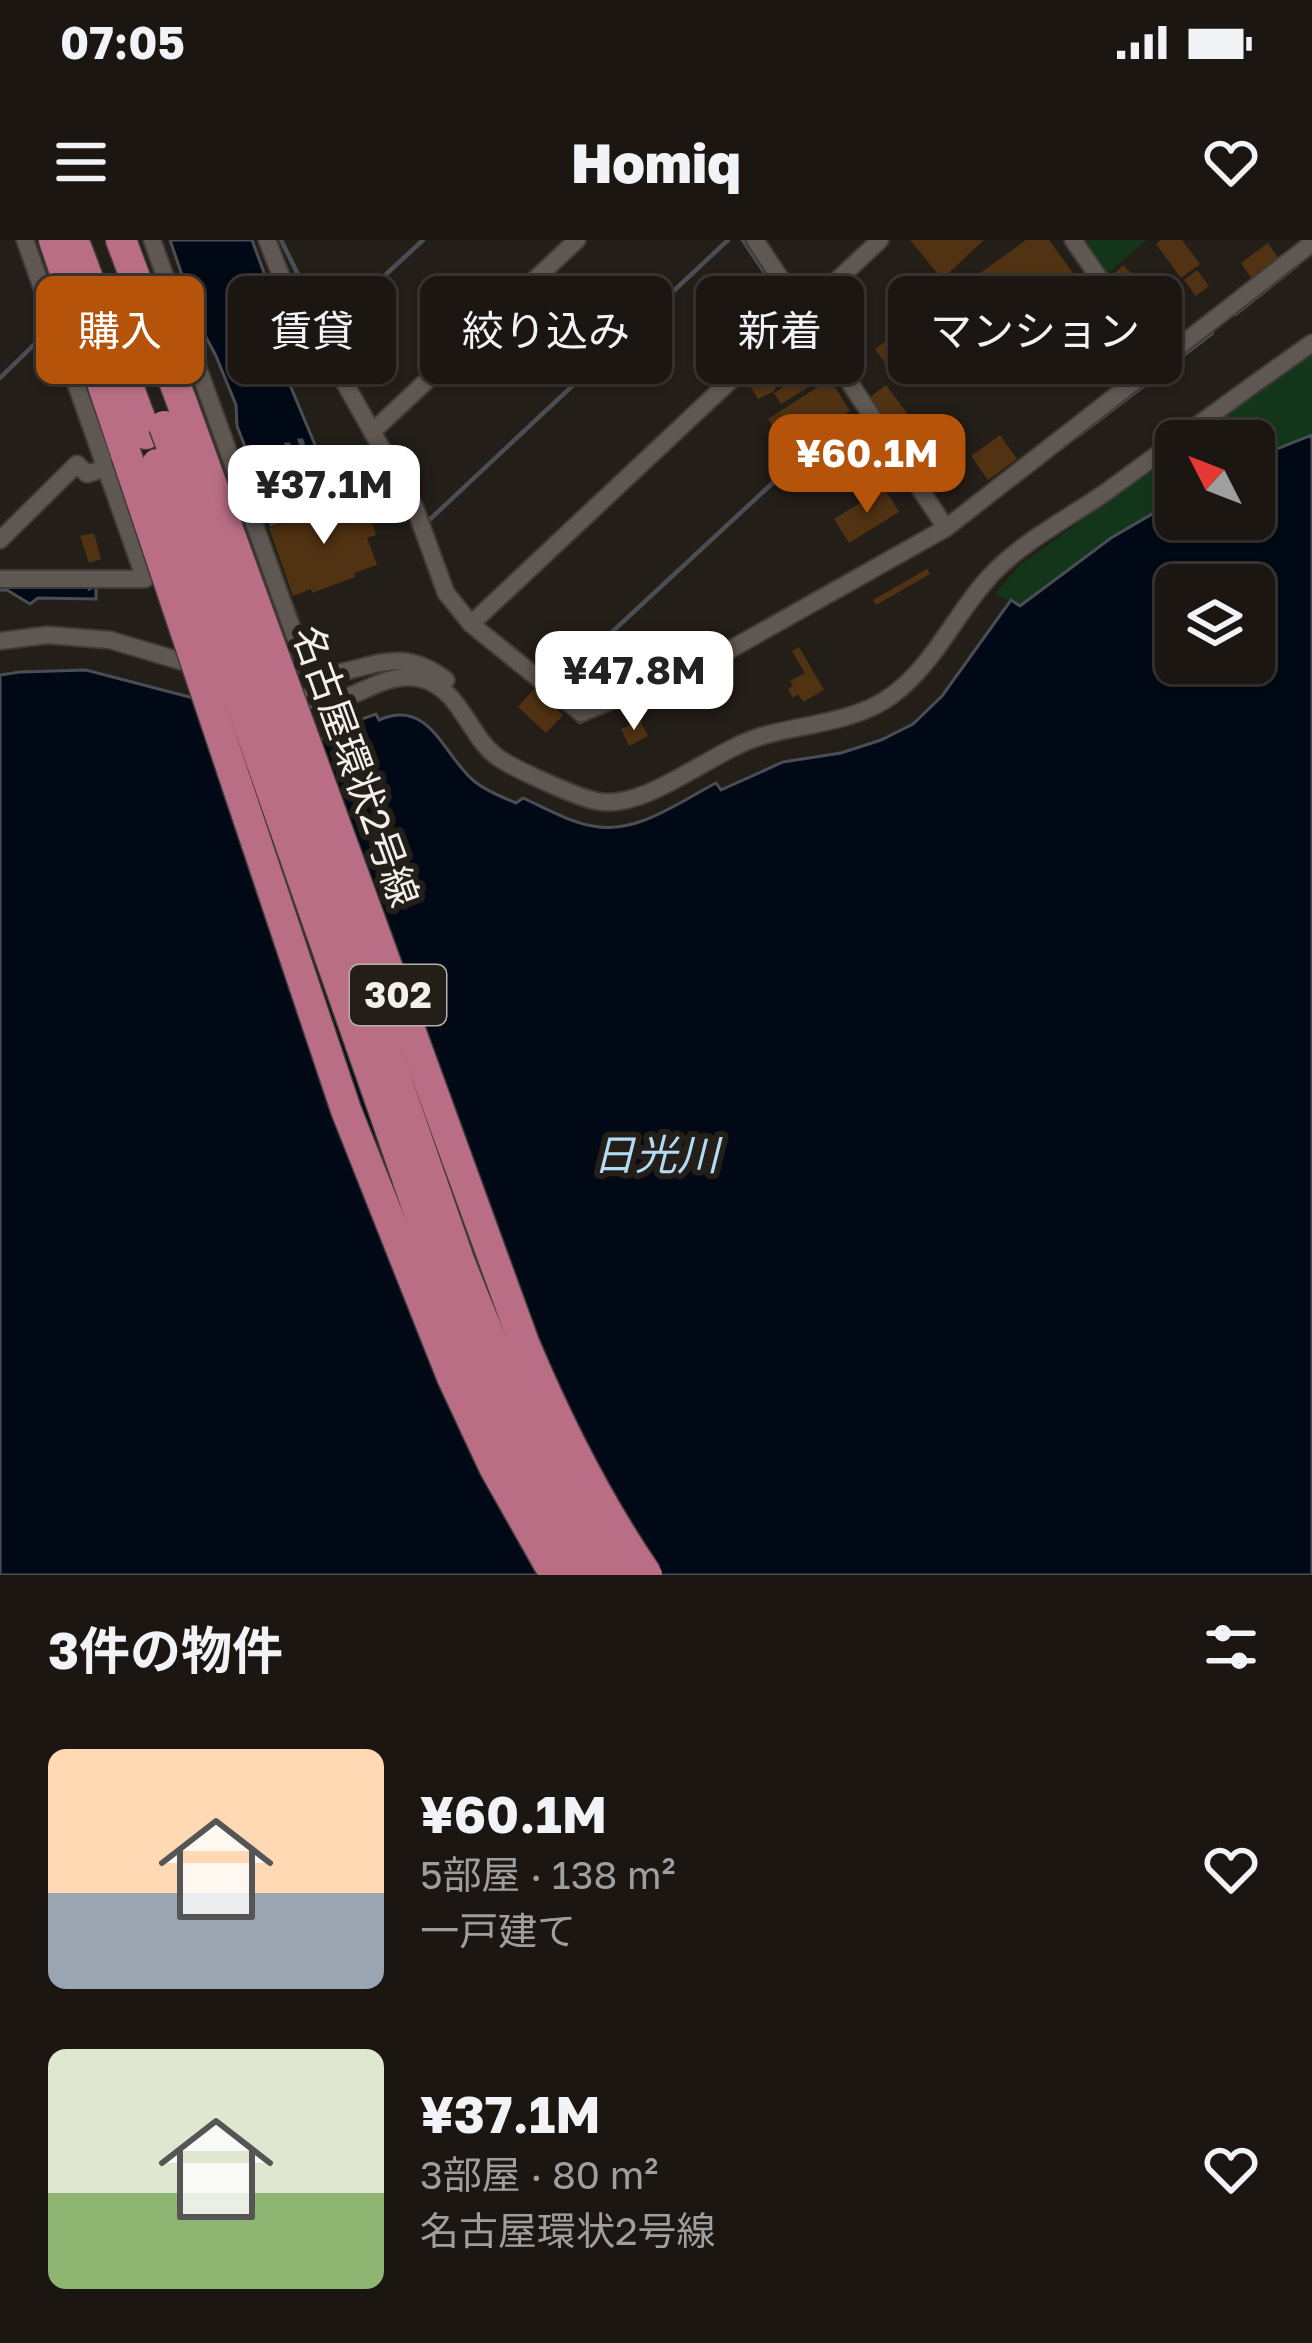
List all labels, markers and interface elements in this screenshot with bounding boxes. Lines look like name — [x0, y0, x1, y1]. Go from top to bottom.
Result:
text: 07:05 — [60, 15, 185, 69]
icon: menu — [48, 129, 114, 195]
icon: heart — [1198, 129, 1264, 195]
text: Homiq — [571, 130, 741, 195]
chip: 購入 — [36, 276, 204, 384]
chip: 賃貸 — [228, 276, 396, 384]
chip: 絞り込み — [420, 276, 672, 384]
chip: 新着 — [696, 276, 864, 384]
chip: マンション — [888, 276, 1182, 384]
pin: ¥60.1M — [769, 414, 965, 516]
north arrow — [1155, 420, 1275, 540]
map controls — [1155, 420, 1275, 684]
text: ¥60.1M — [795, 429, 939, 476]
pin: ¥37.1M — [226, 445, 422, 547]
text: ¥37.1M — [255, 460, 393, 507]
button: layers — [1155, 564, 1275, 684]
street label: 名古屋環状2号線 — [284, 619, 429, 913]
pin: ¥47.8M — [536, 631, 732, 733]
text: ¥47.8M — [562, 646, 706, 693]
road number: 302 — [350, 965, 446, 1025]
water label: 日光川 — [593, 1129, 723, 1179]
icon: filters — [1198, 1614, 1264, 1680]
text: 3件の物件 — [48, 1619, 283, 1680]
text: ¥60.1M — [420, 1783, 607, 1844]
icon: home — [144, 1797, 288, 1941]
icon: heart — [1198, 1836, 1264, 1902]
text: 5部屋 · 138 m² — [420, 1851, 676, 1898]
text: 一戸建て — [420, 1907, 576, 1954]
text: ¥37.1M — [420, 2083, 601, 2144]
icon: home — [144, 2097, 288, 2241]
icon: heart — [1198, 2136, 1264, 2202]
text: 3部屋 · 80 m² — [420, 2151, 658, 2198]
text: 名古屋環状2号線 — [420, 2207, 716, 2254]

